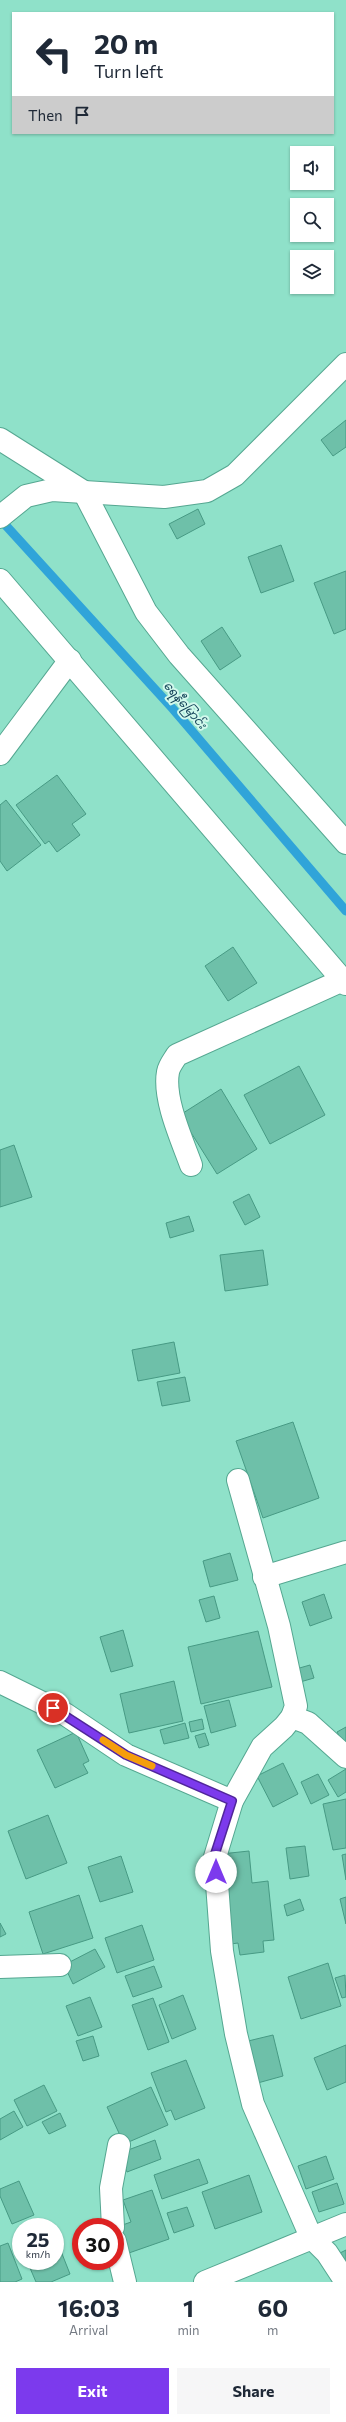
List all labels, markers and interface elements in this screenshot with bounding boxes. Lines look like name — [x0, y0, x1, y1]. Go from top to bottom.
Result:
text: 20 m — [94, 26, 158, 60]
icon: left — [28, 28, 80, 80]
text: Turn left — [94, 60, 163, 82]
icon: arrive — [71, 104, 93, 126]
text: Then — [28, 106, 63, 124]
map controls — [290, 146, 334, 294]
button: sound — [290, 146, 334, 190]
button: search — [290, 198, 334, 242]
button: layers — [290, 250, 334, 294]
water label: ရေနီမြောင်း — [158, 677, 211, 734]
pin — [36, 1691, 70, 1725]
icon: arrive — [42, 1697, 64, 1719]
position arrow — [195, 1851, 237, 1893]
speed limit sign: 30 — [72, 2218, 124, 2270]
text: 25 — [26, 2227, 50, 2251]
text: km/h — [26, 2248, 50, 2260]
text: 16:03 — [58, 2293, 120, 2322]
text: 1 — [183, 2293, 194, 2322]
text: 60 — [257, 2293, 288, 2322]
text: Arrival — [69, 2322, 108, 2338]
text: min — [177, 2322, 200, 2338]
text: m — [267, 2322, 278, 2338]
button: Exit — [16, 2368, 169, 2414]
button: Share — [177, 2368, 330, 2414]

